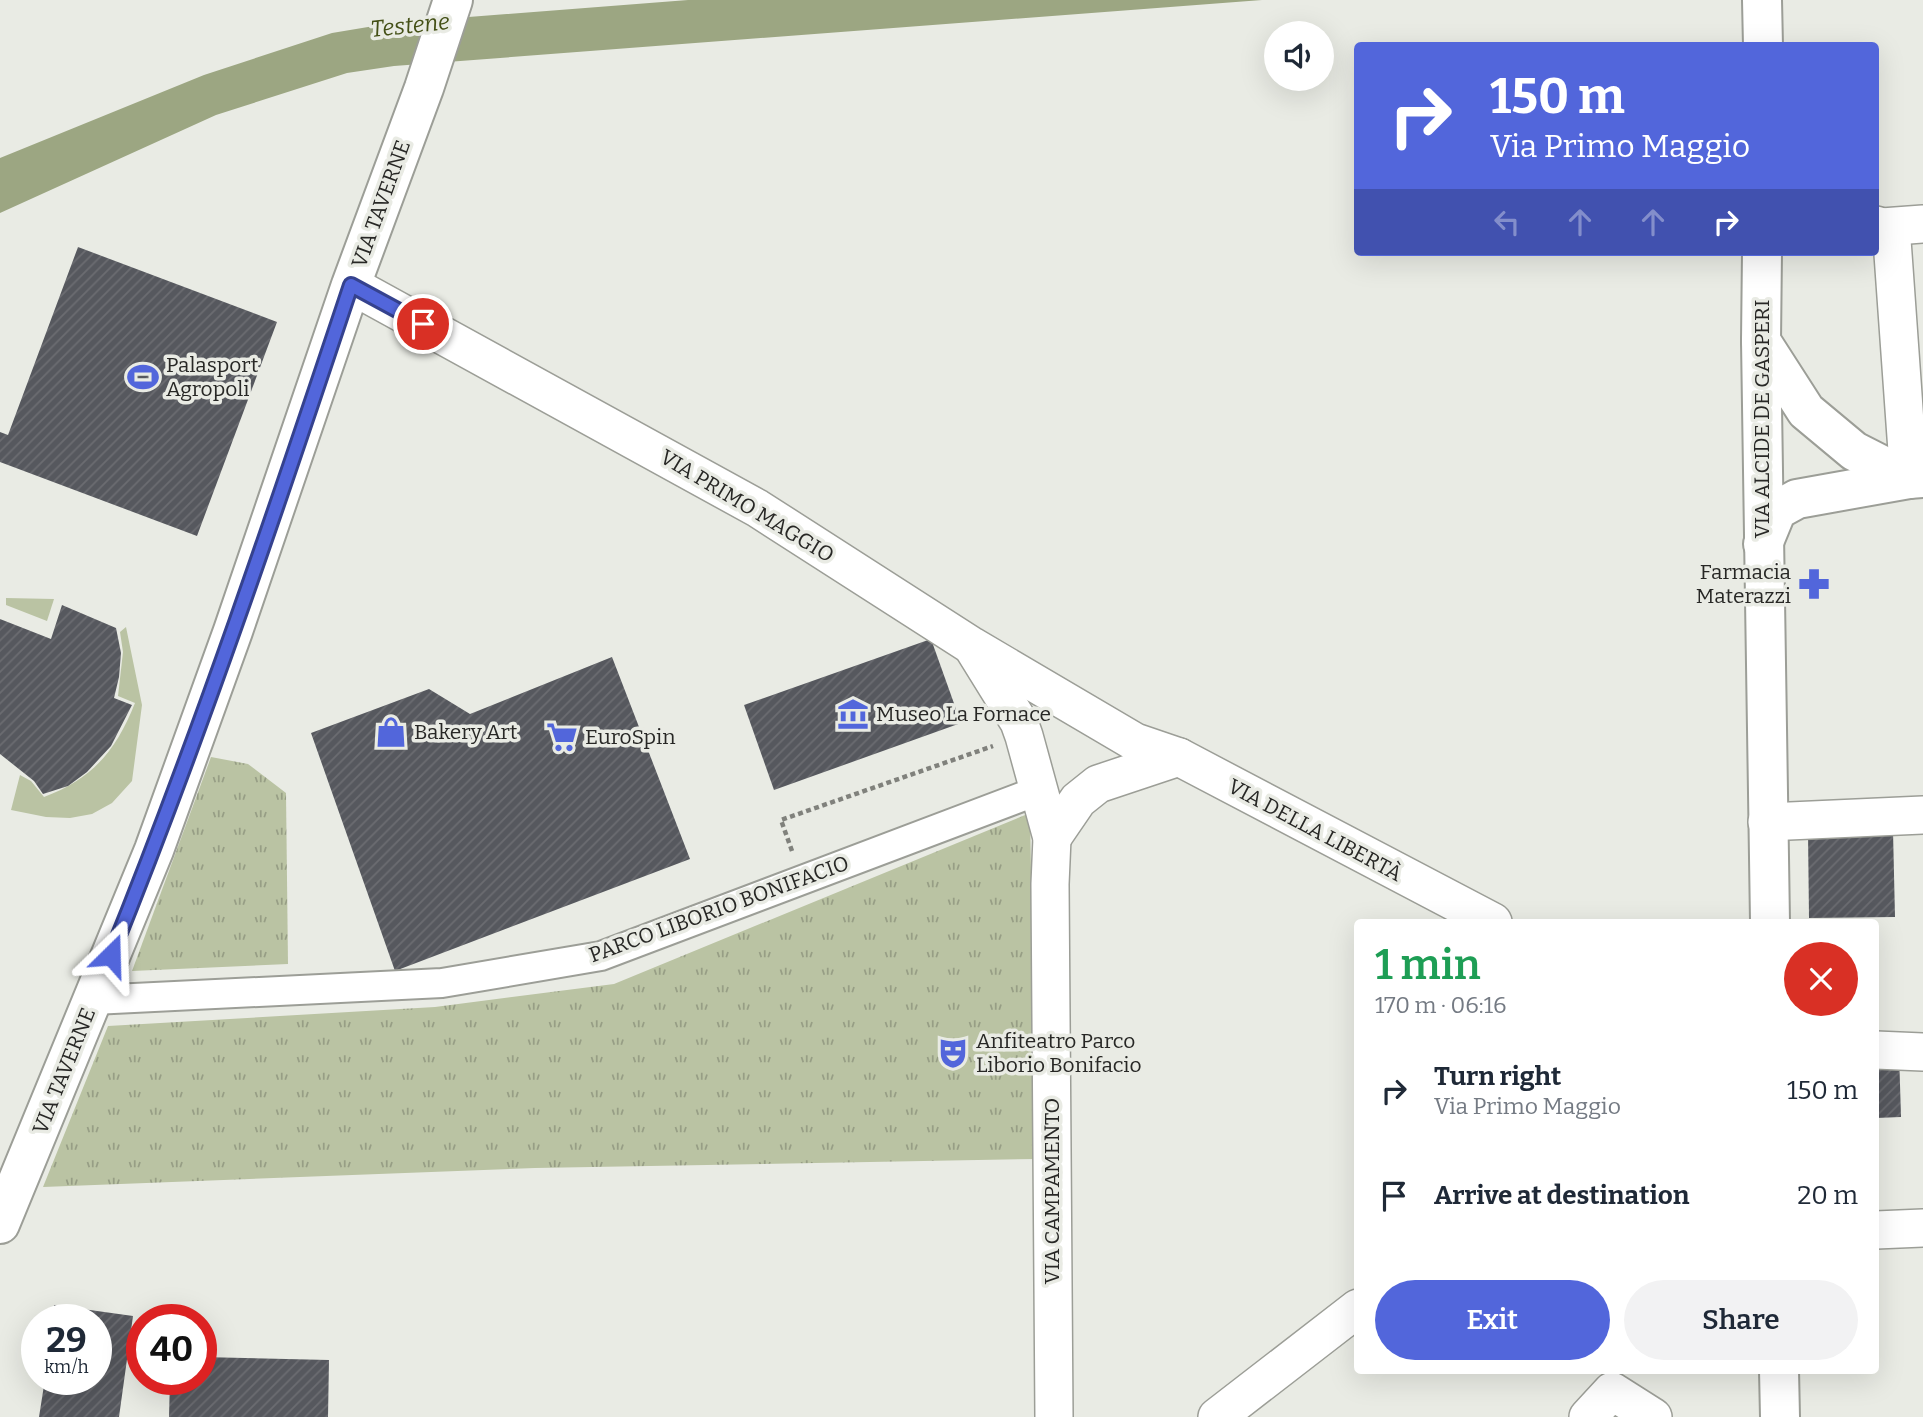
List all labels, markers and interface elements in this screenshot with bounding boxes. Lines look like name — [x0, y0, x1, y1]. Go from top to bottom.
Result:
water label: Testene — [369, 7, 451, 43]
map controls — [1264, 21, 1334, 91]
button: sound — [1264, 21, 1334, 91]
text: 150 m — [1490, 67, 1625, 126]
icon: right — [1375, 70, 1466, 161]
text: Via Primo Maggio — [1490, 127, 1750, 165]
street label: VIA TAVERNE — [346, 137, 416, 271]
icon: left — [1488, 203, 1526, 241]
icon: ahead — [1561, 203, 1599, 241]
icon: ahead — [1634, 203, 1672, 241]
icon: right — [1707, 203, 1745, 241]
pin — [393, 294, 453, 354]
street label: VIA ALCIDE DE GASPERI — [1749, 300, 1775, 538]
icon: arrive — [404, 305, 442, 343]
place label: Palasport Agropoli — [166, 352, 259, 402]
sports icon: Palasport Agropoli — [126, 360, 160, 394]
street label: VIA PRIMO MAGGIO — [655, 444, 839, 568]
place label: Farmacia Materazzi — [1696, 559, 1792, 609]
pharmacy icon: Farmacia Materazzi — [1797, 567, 1831, 601]
museum icon: Museo La Fornace — [836, 697, 870, 731]
place label: Museo La Fornace — [876, 701, 1051, 727]
shop icon: Bakery Art — [374, 715, 408, 749]
place label: Bakery Art — [414, 719, 518, 745]
supermarket icon: EuroSpin — [545, 720, 579, 754]
place label: EuroSpin — [585, 724, 676, 750]
street label: VIA DELLA LIBERTÀ — [1223, 773, 1407, 887]
street label: PARCO LIBORIO BONIFACIO — [585, 850, 853, 968]
position arrow — [74, 918, 148, 992]
text: 1 min — [1375, 940, 1481, 990]
button: close — [1784, 942, 1858, 1016]
text: 170 m · 06:16 — [1375, 991, 1507, 1019]
street label: VIA TAVERNE — [27, 1004, 101, 1138]
place label: Anfiteatro Parco Liborio Bonifacio — [976, 1028, 1142, 1078]
theatre icon: Anfiteatro Parco Liborio Bonifacio — [936, 1036, 970, 1070]
text: Turn right — [1434, 1061, 1561, 1092]
icon: right — [1375, 1072, 1413, 1110]
text: 150 m — [1787, 1075, 1858, 1106]
text: Via Primo Maggio — [1434, 1092, 1621, 1120]
street label: VIA CAMPAMENTO — [1039, 1098, 1065, 1284]
icon: arrive — [1375, 1177, 1413, 1215]
text: Arrive at destination — [1434, 1180, 1689, 1211]
text: 20 m — [1797, 1180, 1858, 1211]
button: Exit — [1375, 1280, 1610, 1360]
button: Share — [1624, 1280, 1858, 1360]
speed limit sign: 40 — [126, 1304, 217, 1395]
text: 29 — [46, 1319, 87, 1361]
text: km/h — [44, 1356, 89, 1378]

